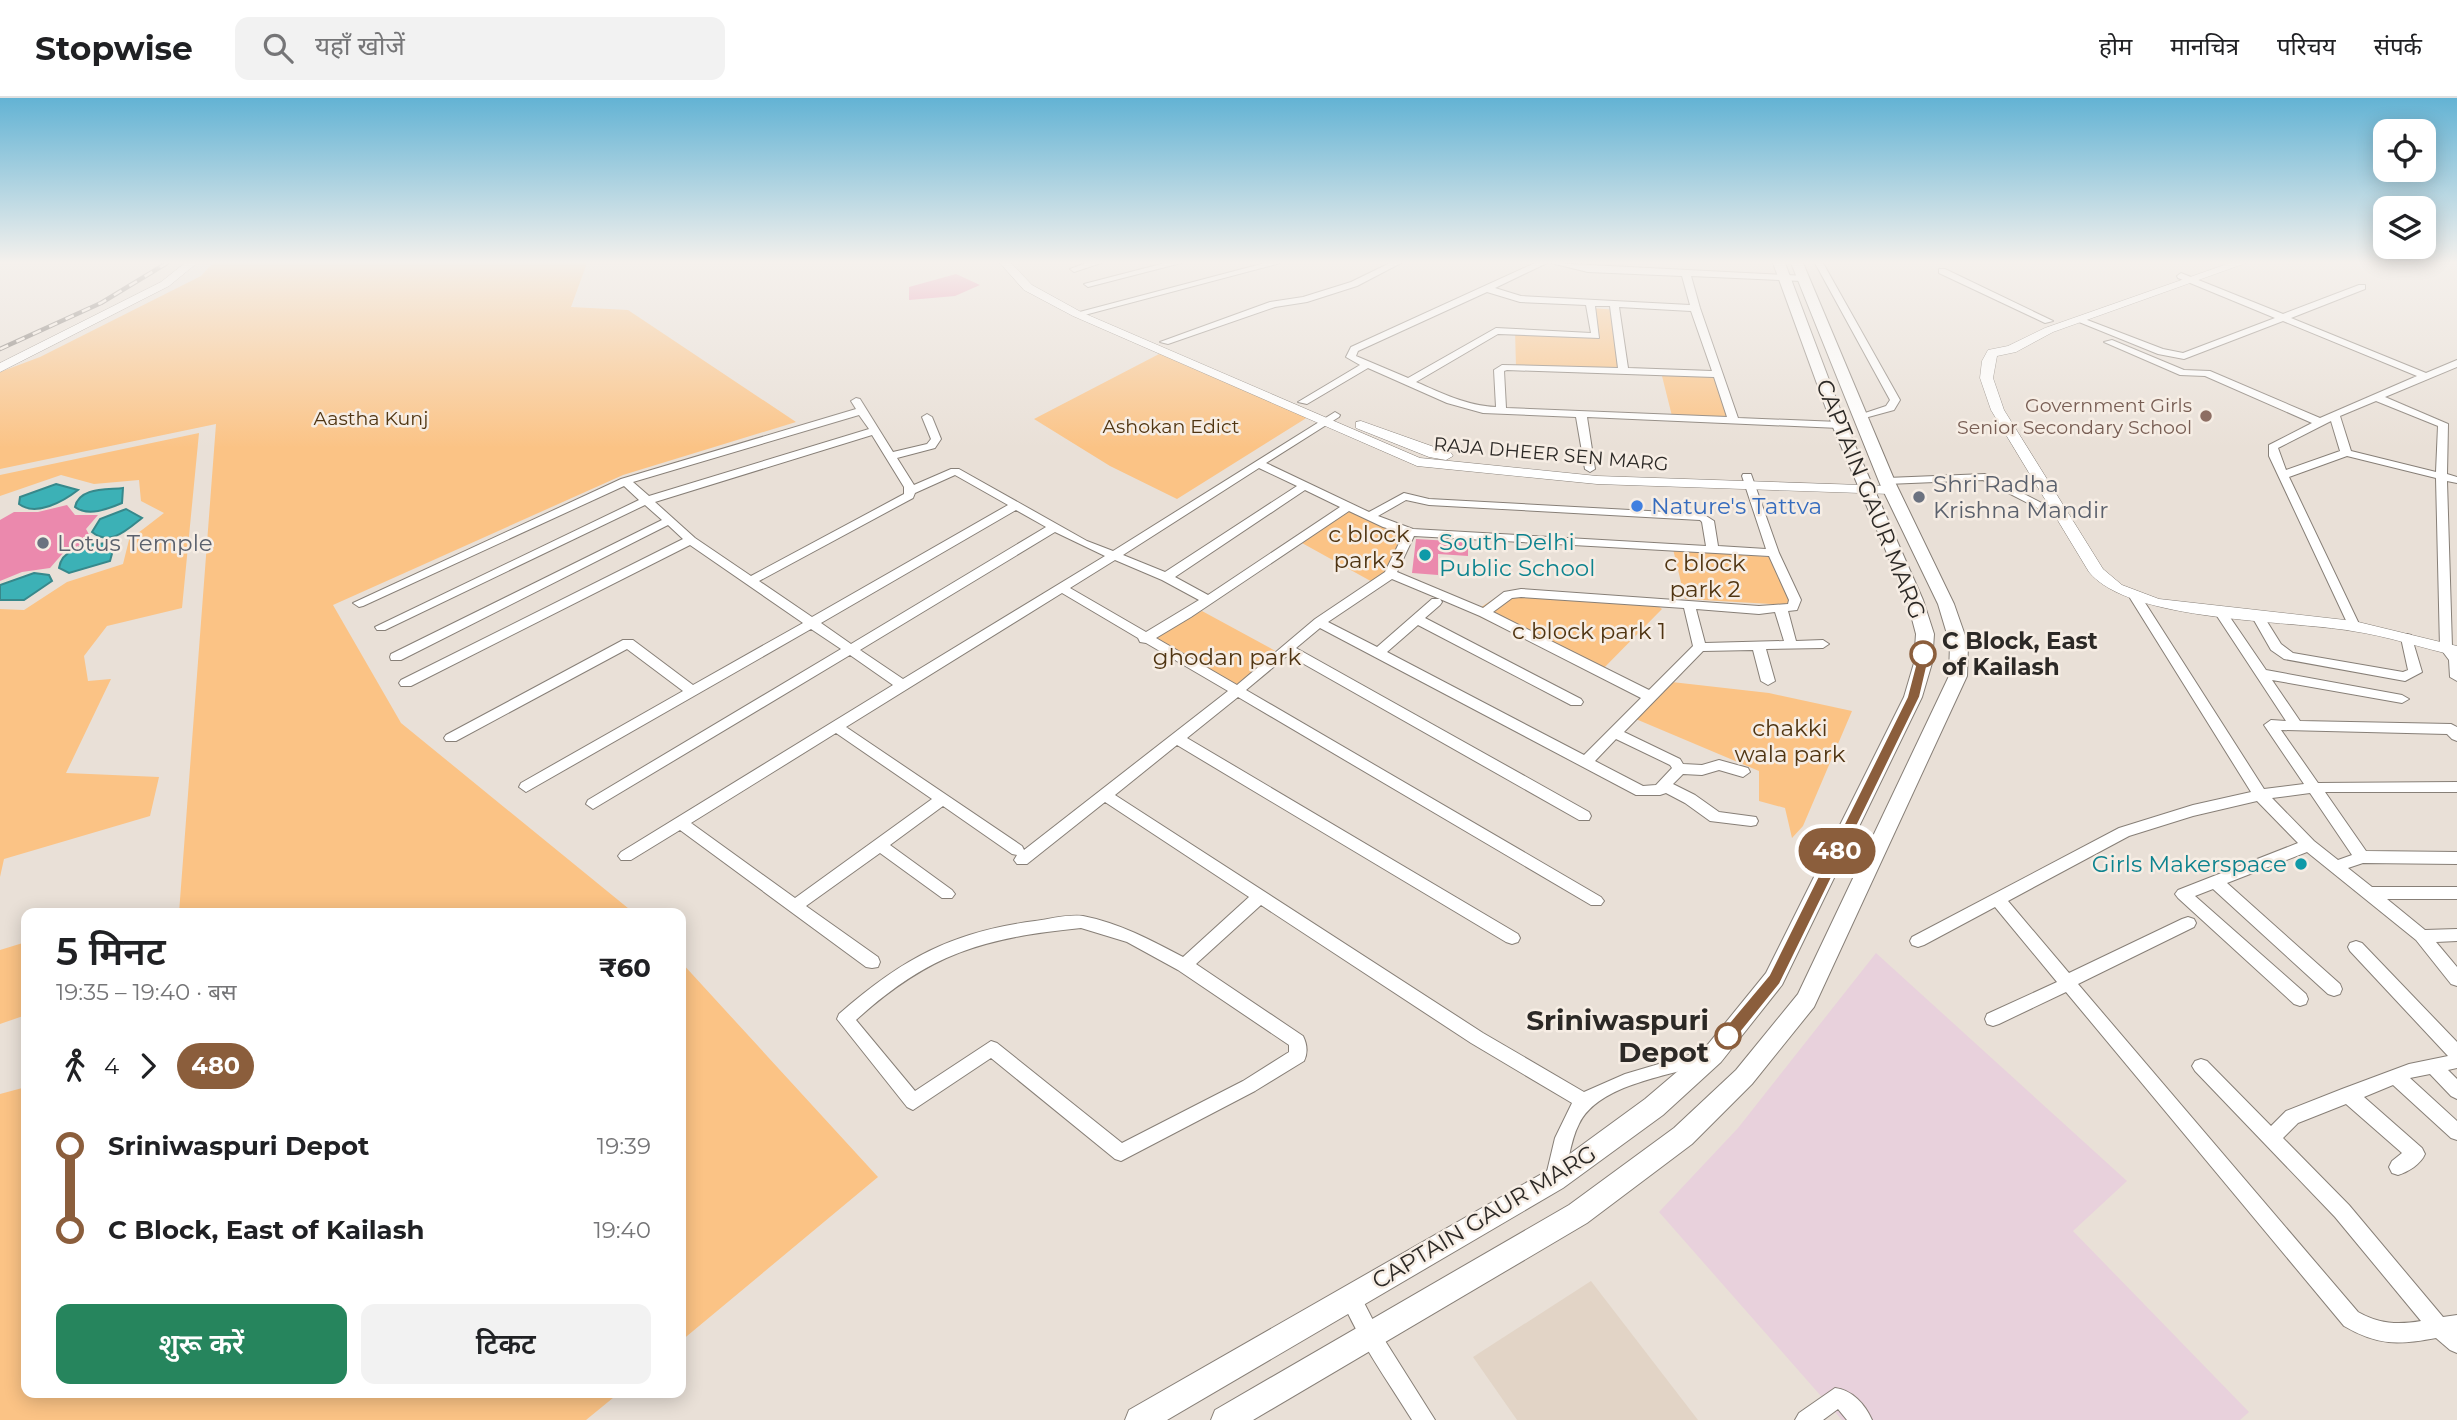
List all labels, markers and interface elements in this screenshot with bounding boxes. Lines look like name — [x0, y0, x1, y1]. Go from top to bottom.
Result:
search box — [235, 17, 725, 80]
text: Stopwise — [35, 28, 193, 68]
icon: search — [259, 29, 297, 67]
text: यहाँ खोजें — [315, 30, 405, 62]
text: होम — [2099, 32, 2132, 61]
text: मानचित्र — [2170, 32, 2239, 61]
text: परिचय — [2277, 32, 2336, 61]
text: संपर्क — [2374, 32, 2422, 61]
map controls — [2373, 119, 2436, 259]
button: locate — [2373, 119, 2436, 182]
button: layers — [2373, 196, 2436, 259]
street label: CAPTAIN GAUR MARG — [1810, 375, 1932, 623]
place label: Government Girls Senior Secondary School — [1957, 394, 2192, 439]
park label: Aastha Kunj — [314, 407, 428, 430]
marker: Government Girls Senior Secondary School — [2198, 408, 2214, 424]
park label: Ashokan Edict — [1103, 415, 1240, 438]
street label: RAJA DHEER SEN MARG — [1433, 432, 1669, 476]
place label: Shri Radha Krishna Mandir — [1933, 470, 2108, 524]
marker: Shri Radha Krishna Mandir — [1911, 489, 1927, 505]
place label: Nature's Tattva — [1651, 492, 1822, 520]
marker: Nature's Tattva — [1629, 498, 1645, 514]
park label: c block park 3 — [1328, 520, 1410, 574]
place label: South Delhi Public School — [1439, 528, 1595, 582]
place label: Lotus Temple — [57, 529, 213, 557]
marker: Lotus Temple — [35, 535, 51, 551]
marker: South Delhi Public School — [1417, 547, 1433, 563]
park label: c block park 2 — [1664, 549, 1746, 603]
park label: c block park 1 — [1512, 617, 1666, 645]
place label: C Block, East of Kailash — [1942, 627, 2098, 681]
marker: C Block, East of Kailash — [1910, 641, 1936, 667]
park label: ghodan park — [1153, 643, 1301, 671]
park label: chakki wala park — [1734, 714, 1846, 768]
line badge: 480 — [1797, 828, 1877, 874]
text: 480 — [1813, 836, 1861, 865]
place label: Girls Makerspace — [2092, 850, 2287, 878]
marker: Girls Makerspace — [2293, 856, 2309, 872]
text: 5 मिनट — [56, 928, 166, 975]
text: ₹60 — [598, 952, 651, 984]
text: 19:35 – 19:40 · बस — [56, 978, 237, 1006]
place label: Sriniwaspuri Depot — [1526, 1003, 1709, 1069]
marker: Sriniwaspuri Depot — [1715, 1023, 1741, 1049]
icon: walk — [56, 1047, 94, 1085]
icon: forward — [129, 1047, 167, 1085]
text: 480 — [191, 1051, 240, 1080]
text: 4 — [104, 1052, 119, 1080]
text: Sriniwaspuri Depot — [108, 1130, 369, 1162]
text: 19:39 — [597, 1132, 651, 1160]
street label: CAPTAIN GAUR MARG — [1367, 1139, 1601, 1295]
text: C Block, East of Kailash — [108, 1214, 424, 1246]
text: 19:40 — [593, 1216, 651, 1244]
button: शुरू करें — [56, 1304, 347, 1384]
button: टिकट — [361, 1304, 651, 1384]

